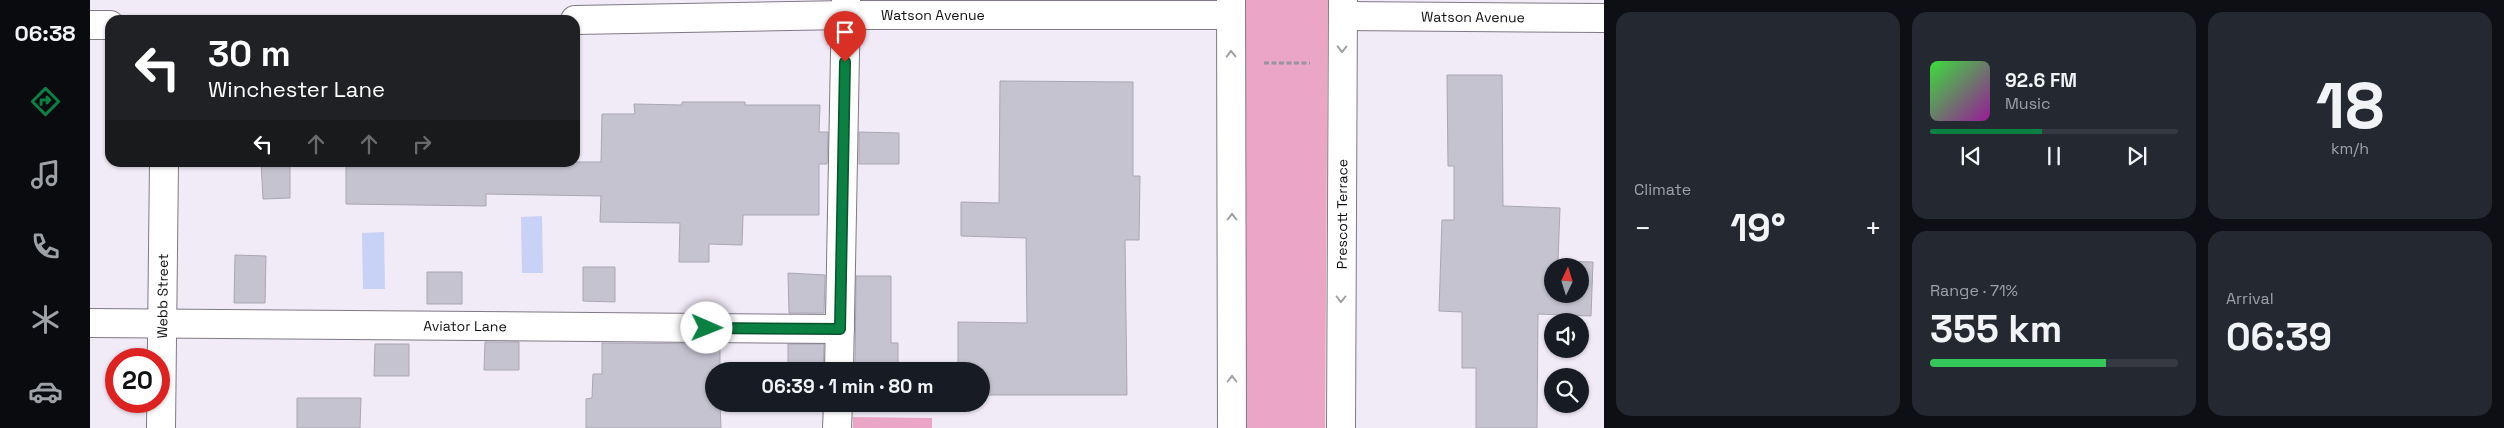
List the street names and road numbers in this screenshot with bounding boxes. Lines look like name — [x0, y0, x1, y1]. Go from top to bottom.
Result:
street label: Watson Avenue — [881, 6, 985, 24]
street label: Watson Avenue — [1421, 8, 1525, 26]
street label: Prescott Terrace — [1333, 159, 1351, 269]
street label: Webb Street — [153, 253, 172, 339]
street label: Aviator Lane — [423, 317, 507, 335]

